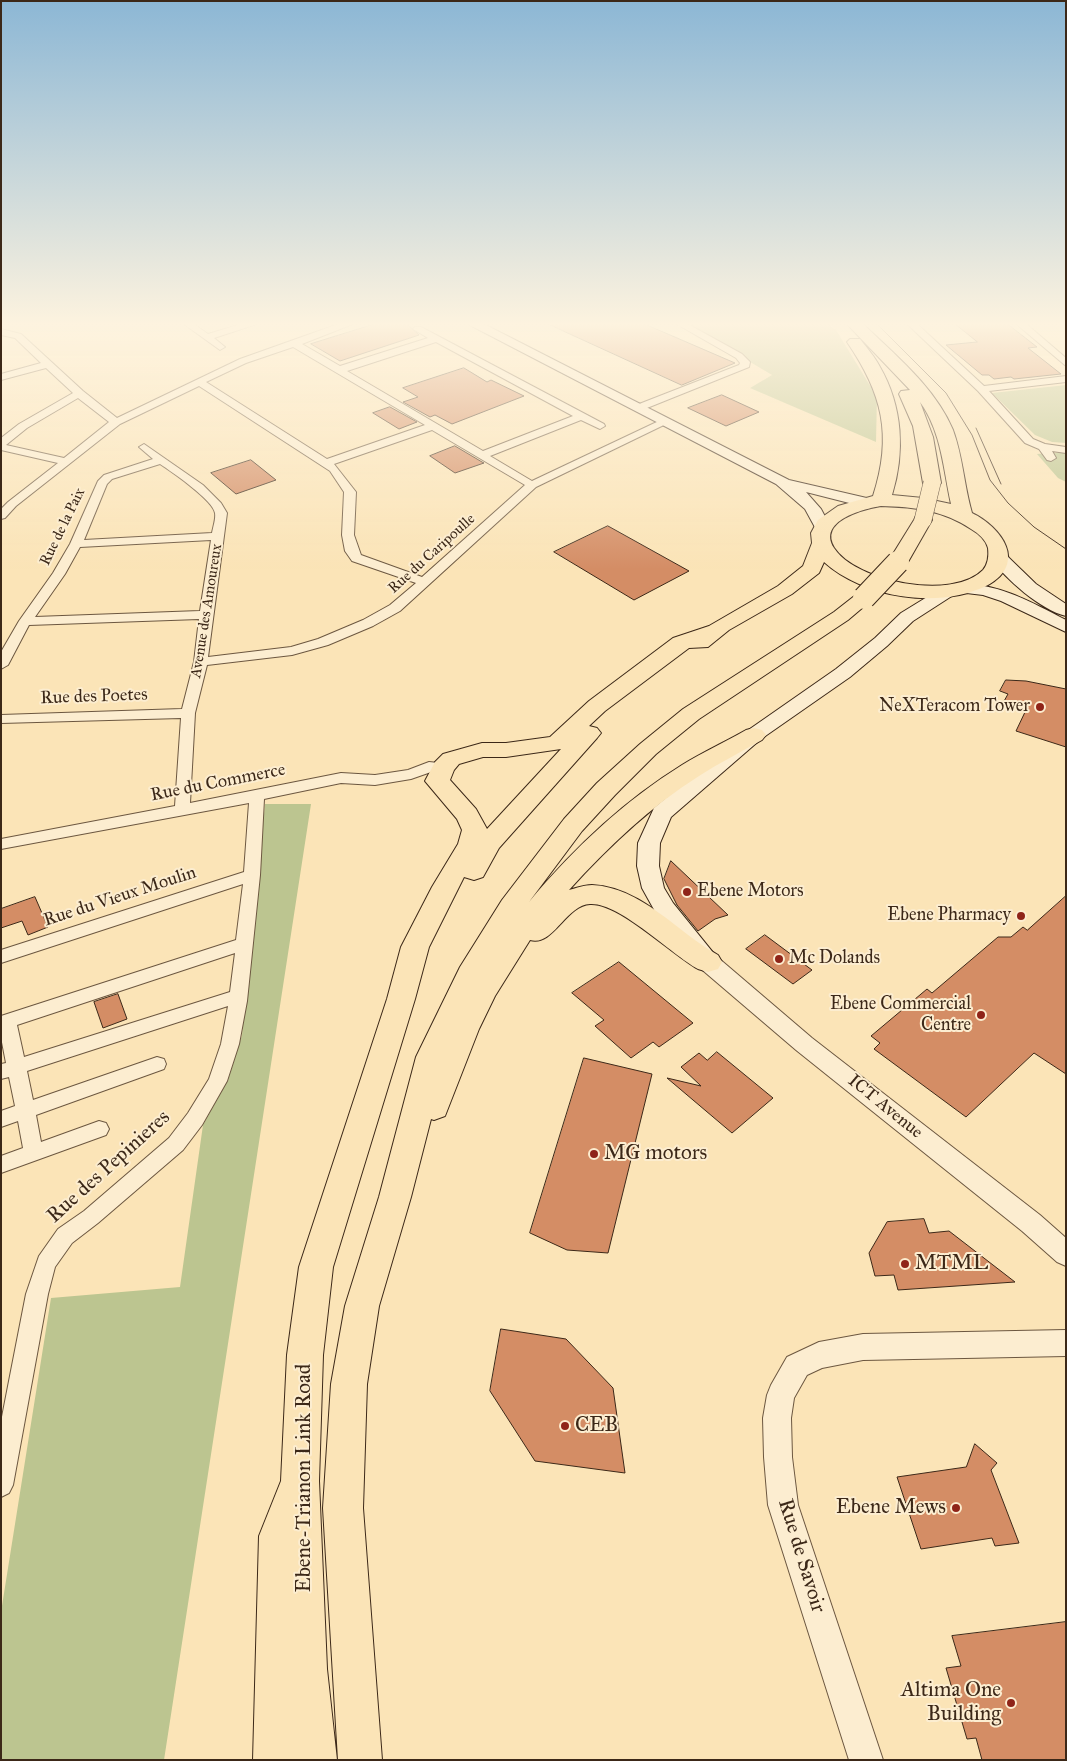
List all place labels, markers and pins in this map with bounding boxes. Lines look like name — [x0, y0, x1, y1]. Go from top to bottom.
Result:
place label: NeXTeracom Tower — [879, 696, 1030, 718]
marker: NeXTeracom Tower — [1034, 701, 1046, 713]
place label: Ebene Motors — [697, 881, 804, 903]
marker: Ebene Motors — [681, 886, 693, 898]
place label: Ebene Pharmacy — [887, 905, 1011, 927]
marker: Ebene Pharmacy — [1015, 910, 1027, 922]
place label: Mc Dolands — [789, 948, 880, 970]
marker: Mc Dolands — [773, 953, 785, 965]
place label: Ebene Commercial Centre — [830, 994, 971, 1036]
marker: Ebene Commercial Centre — [975, 1009, 987, 1021]
place label: MG motors — [604, 1141, 707, 1167]
marker: MG motors — [588, 1148, 600, 1160]
place label: MTML — [915, 1251, 988, 1277]
marker: MTML — [899, 1258, 911, 1270]
place label: CEB — [575, 1413, 618, 1439]
marker: CEB — [559, 1420, 571, 1432]
place label: Ebene Mews — [836, 1495, 946, 1521]
marker: Ebene Mews — [950, 1502, 962, 1514]
place label: Altima One Building — [901, 1678, 1001, 1728]
marker: Altima One Building — [1005, 1697, 1017, 1709]

